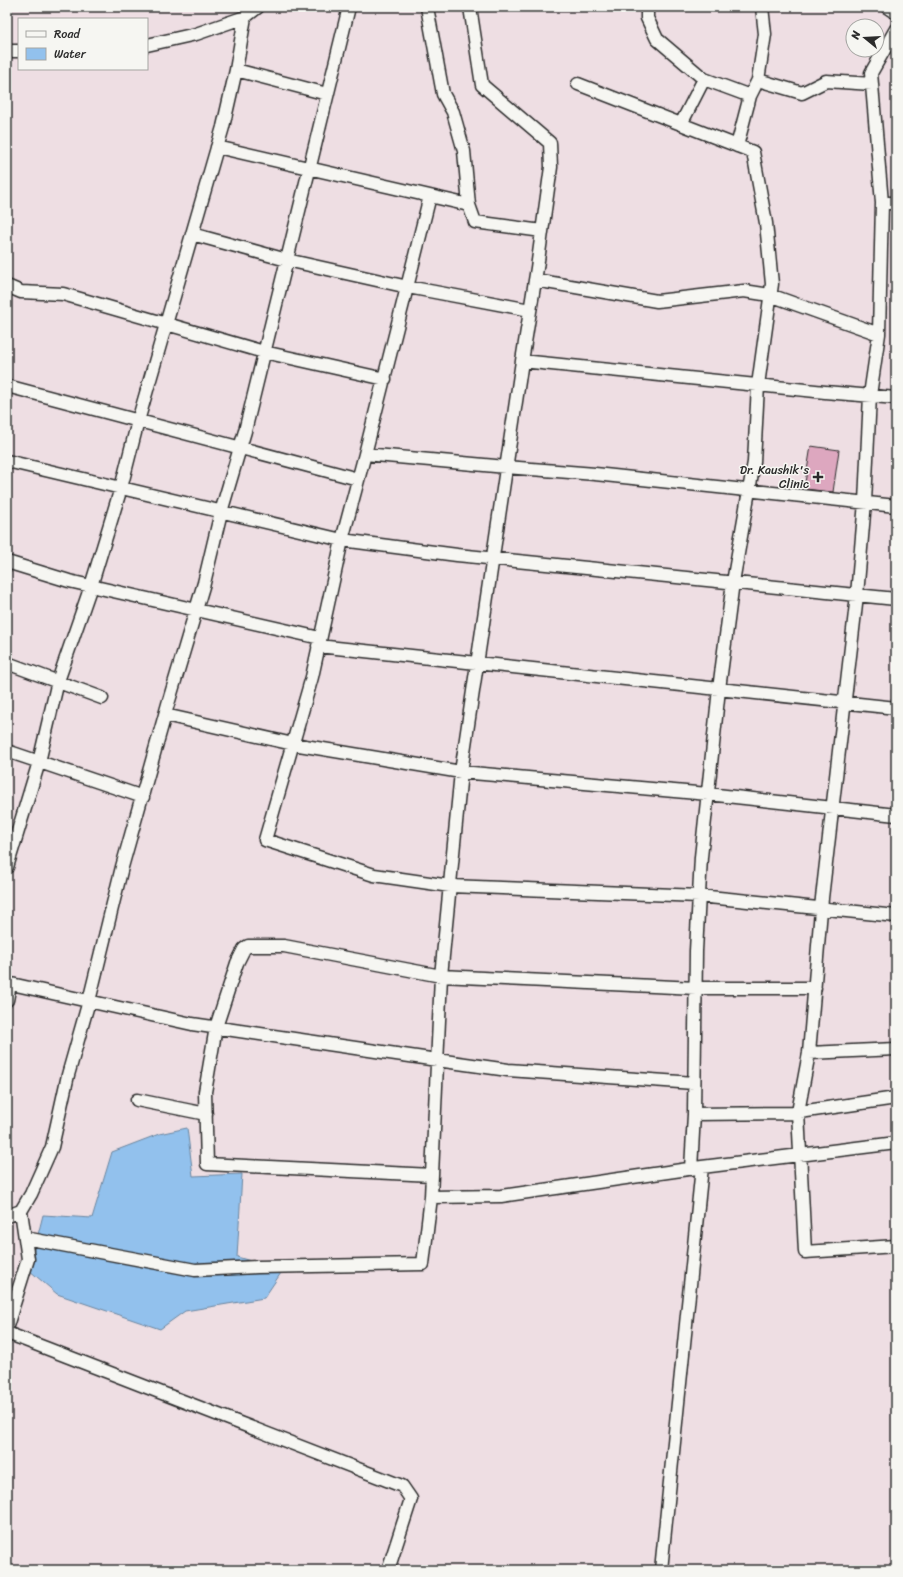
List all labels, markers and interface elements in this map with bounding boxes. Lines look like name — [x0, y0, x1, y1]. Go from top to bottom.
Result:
legend — [18, 18, 148, 70]
north arrow — [845, 18, 885, 58]
text: Road — [54, 23, 81, 45]
text: N — [845, 28, 866, 43]
text: Water — [54, 43, 87, 65]
place label: Dr. Kaushik's Clinic — [740, 459, 809, 495]
marker: Dr. Kaushik's Clinic — [812, 471, 824, 483]

